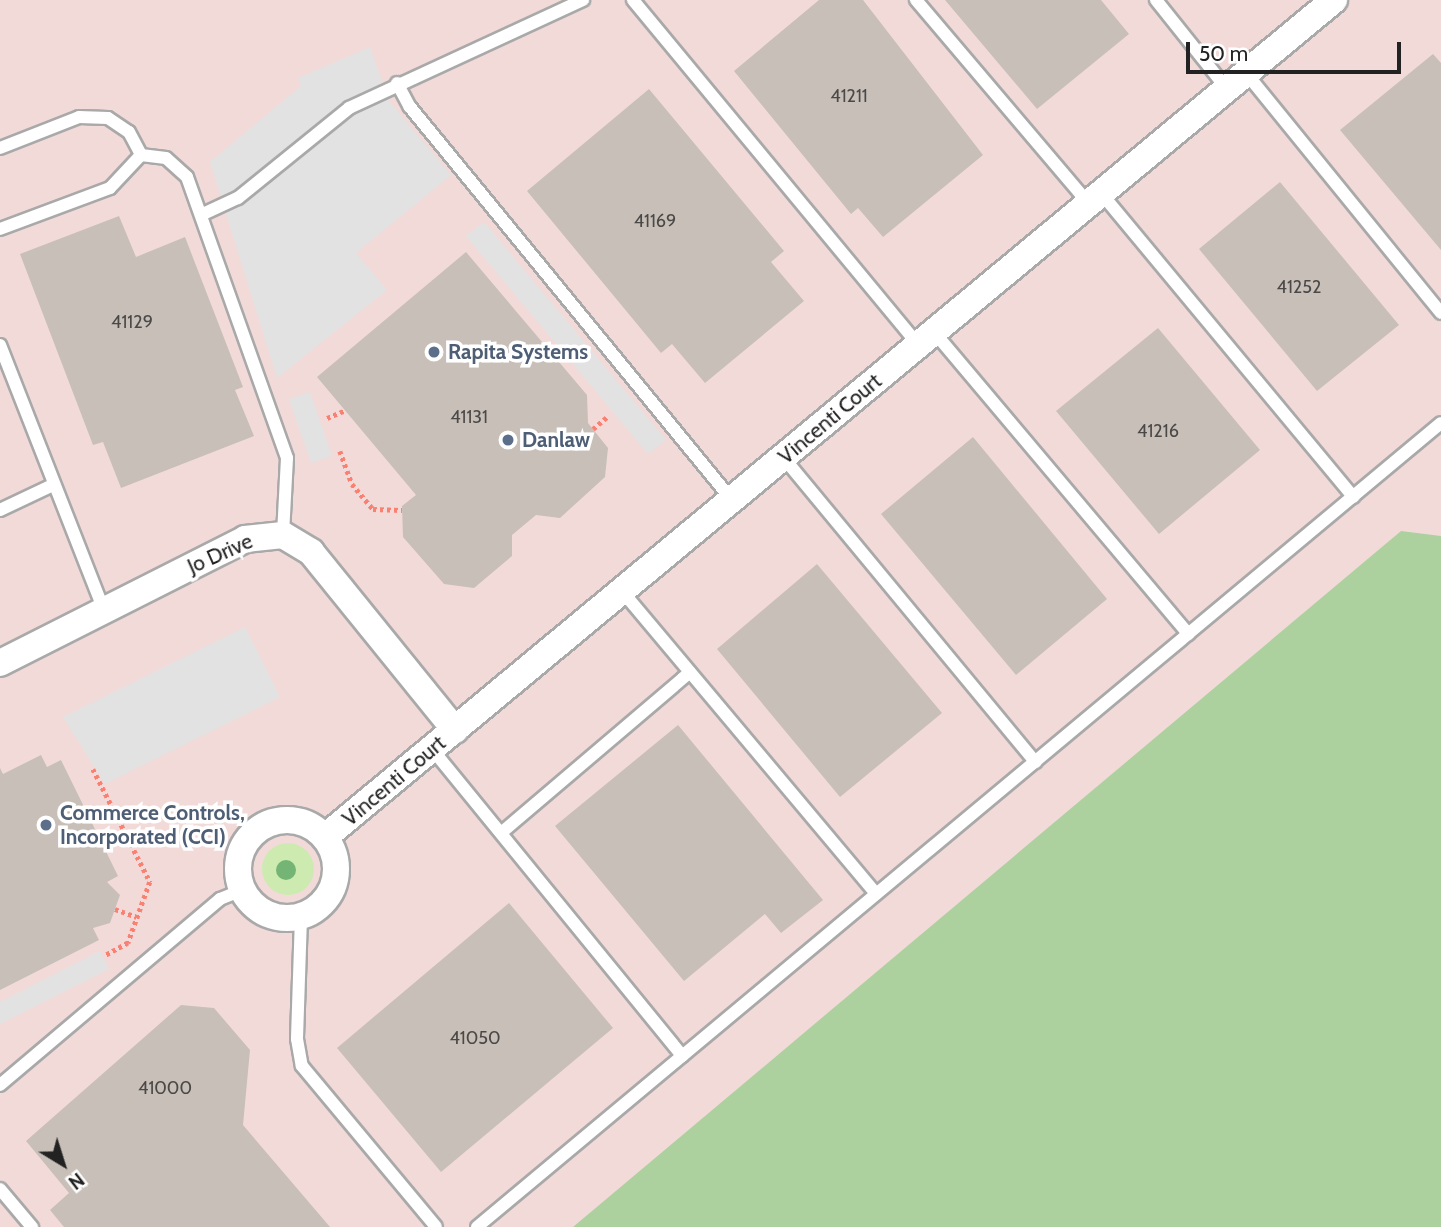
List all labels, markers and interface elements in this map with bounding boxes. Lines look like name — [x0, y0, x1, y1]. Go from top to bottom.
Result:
scale bar — [1189, 28, 1404, 72]
text: 50 m — [1199, 41, 1248, 66]
house number: 41211 — [830, 85, 868, 107]
house number: 41169 — [634, 210, 676, 232]
house number: 41252 — [1277, 276, 1321, 298]
house number: 41129 — [111, 311, 153, 333]
place label: Rapita Systems — [448, 339, 588, 365]
marker: Rapita Systems — [426, 344, 442, 360]
street label: Vincenti Court — [773, 369, 887, 469]
house number: 41131 — [450, 406, 488, 428]
house number: 41216 — [1137, 420, 1179, 442]
place label: Danlaw — [522, 427, 590, 453]
marker: Danlaw — [500, 432, 516, 448]
street label: Jo Drive — [184, 529, 256, 579]
street label: Vincenti Court — [337, 731, 451, 831]
place label: Commerce Controls, Incorporated (CCI) — [60, 800, 245, 850]
marker: Commerce Controls, Incorporated (CCI) — [38, 817, 54, 833]
house number: 41050 — [449, 1027, 501, 1049]
house number: 41000 — [138, 1077, 192, 1099]
north arrow — [28, 1129, 98, 1199]
text: N — [64, 1168, 89, 1194]

